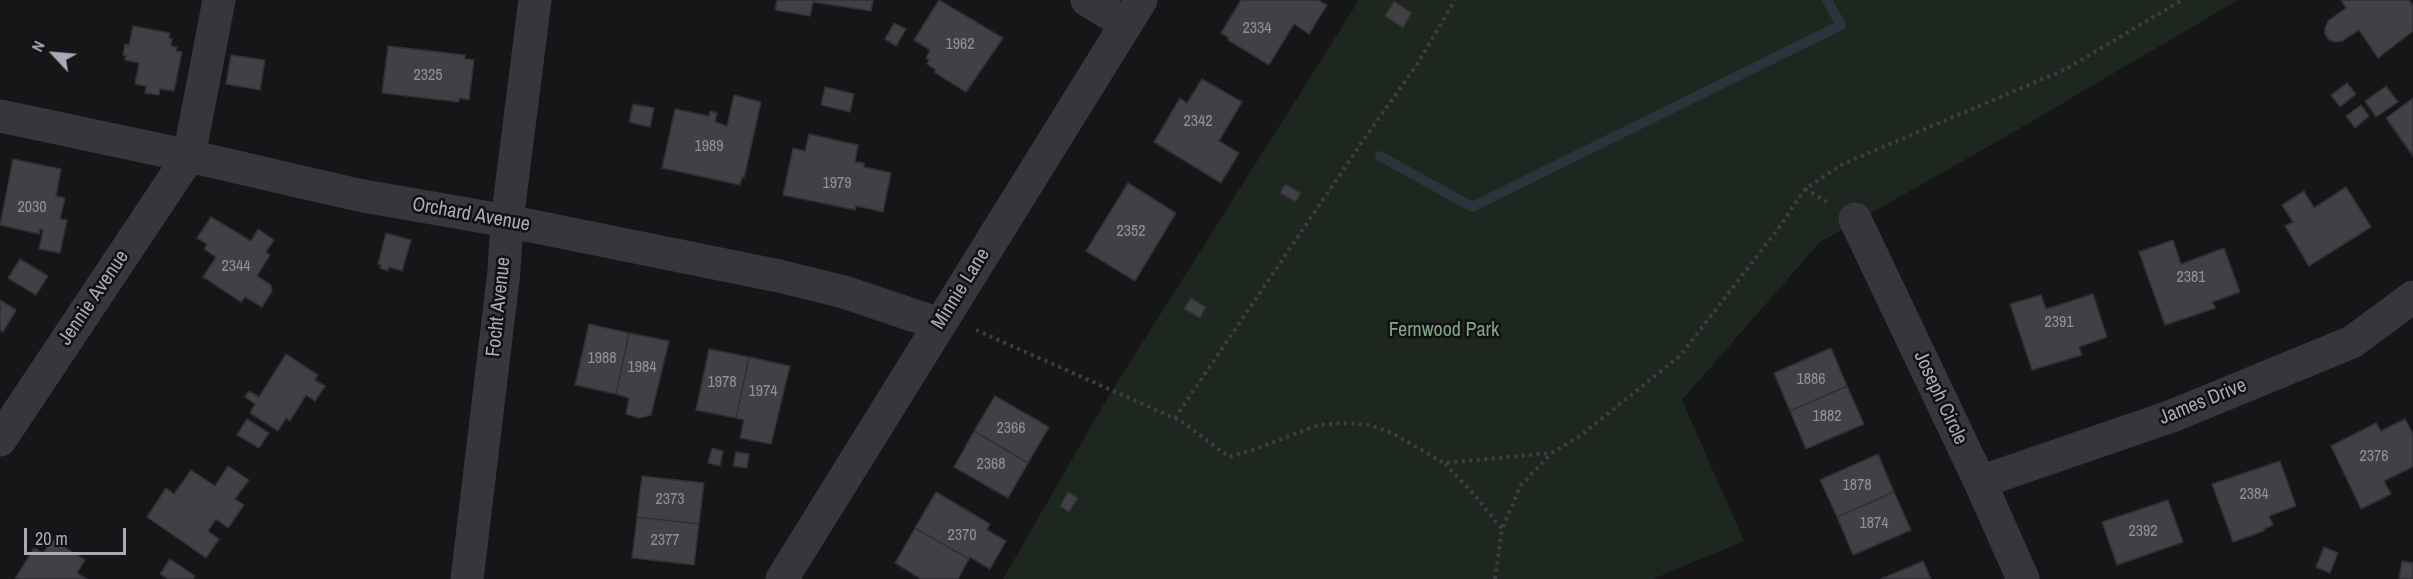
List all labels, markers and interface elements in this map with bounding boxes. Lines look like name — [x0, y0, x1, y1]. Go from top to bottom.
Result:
house number: 2334 — [1242, 19, 1272, 39]
north arrow — [24, 24, 84, 84]
house number: 1962 — [945, 35, 975, 55]
text: N — [26, 37, 50, 55]
house number: 2325 — [413, 66, 443, 86]
house number: 2342 — [1183, 112, 1213, 132]
house number: 1989 — [694, 137, 724, 157]
house number: 1979 — [822, 174, 852, 194]
street label: Orchard Avenue — [410, 193, 532, 237]
house number: 2030 — [17, 198, 47, 218]
house number: 2352 — [1116, 222, 1146, 242]
street label: Minnie Lane — [927, 244, 995, 334]
street label: Jennie Avenue — [54, 246, 134, 350]
street label: Focht Avenue — [482, 256, 516, 358]
house number: 2344 — [221, 257, 251, 277]
house number: 2381 — [2176, 268, 2206, 288]
house number: 2391 — [2044, 313, 2074, 333]
park label: Fernwood Park — [1389, 319, 1499, 343]
street label: Joseph Circle — [1908, 347, 1972, 449]
house number: 1988 — [587, 349, 617, 369]
house number: 1984 — [627, 358, 657, 378]
house number: 1886 — [1796, 370, 1826, 390]
house number: 1978 — [707, 373, 737, 393]
street label: James Drive — [2156, 374, 2250, 430]
house number: 1974 — [748, 382, 778, 402]
house number: 1882 — [1812, 407, 1842, 427]
house number: 2366 — [996, 419, 1026, 439]
house number: 2376 — [2359, 447, 2389, 467]
house number: 2368 — [976, 455, 1006, 475]
house number: 1878 — [1842, 476, 1872, 496]
house number: 2384 — [2239, 485, 2269, 505]
house number: 2373 — [655, 490, 685, 510]
house number: 1874 — [1859, 514, 1889, 534]
scale bar — [27, 516, 129, 554]
house number: 2392 — [2128, 522, 2158, 542]
text: 20 m — [35, 526, 68, 551]
house number: 2370 — [947, 526, 977, 546]
house number: 2377 — [650, 531, 680, 551]

